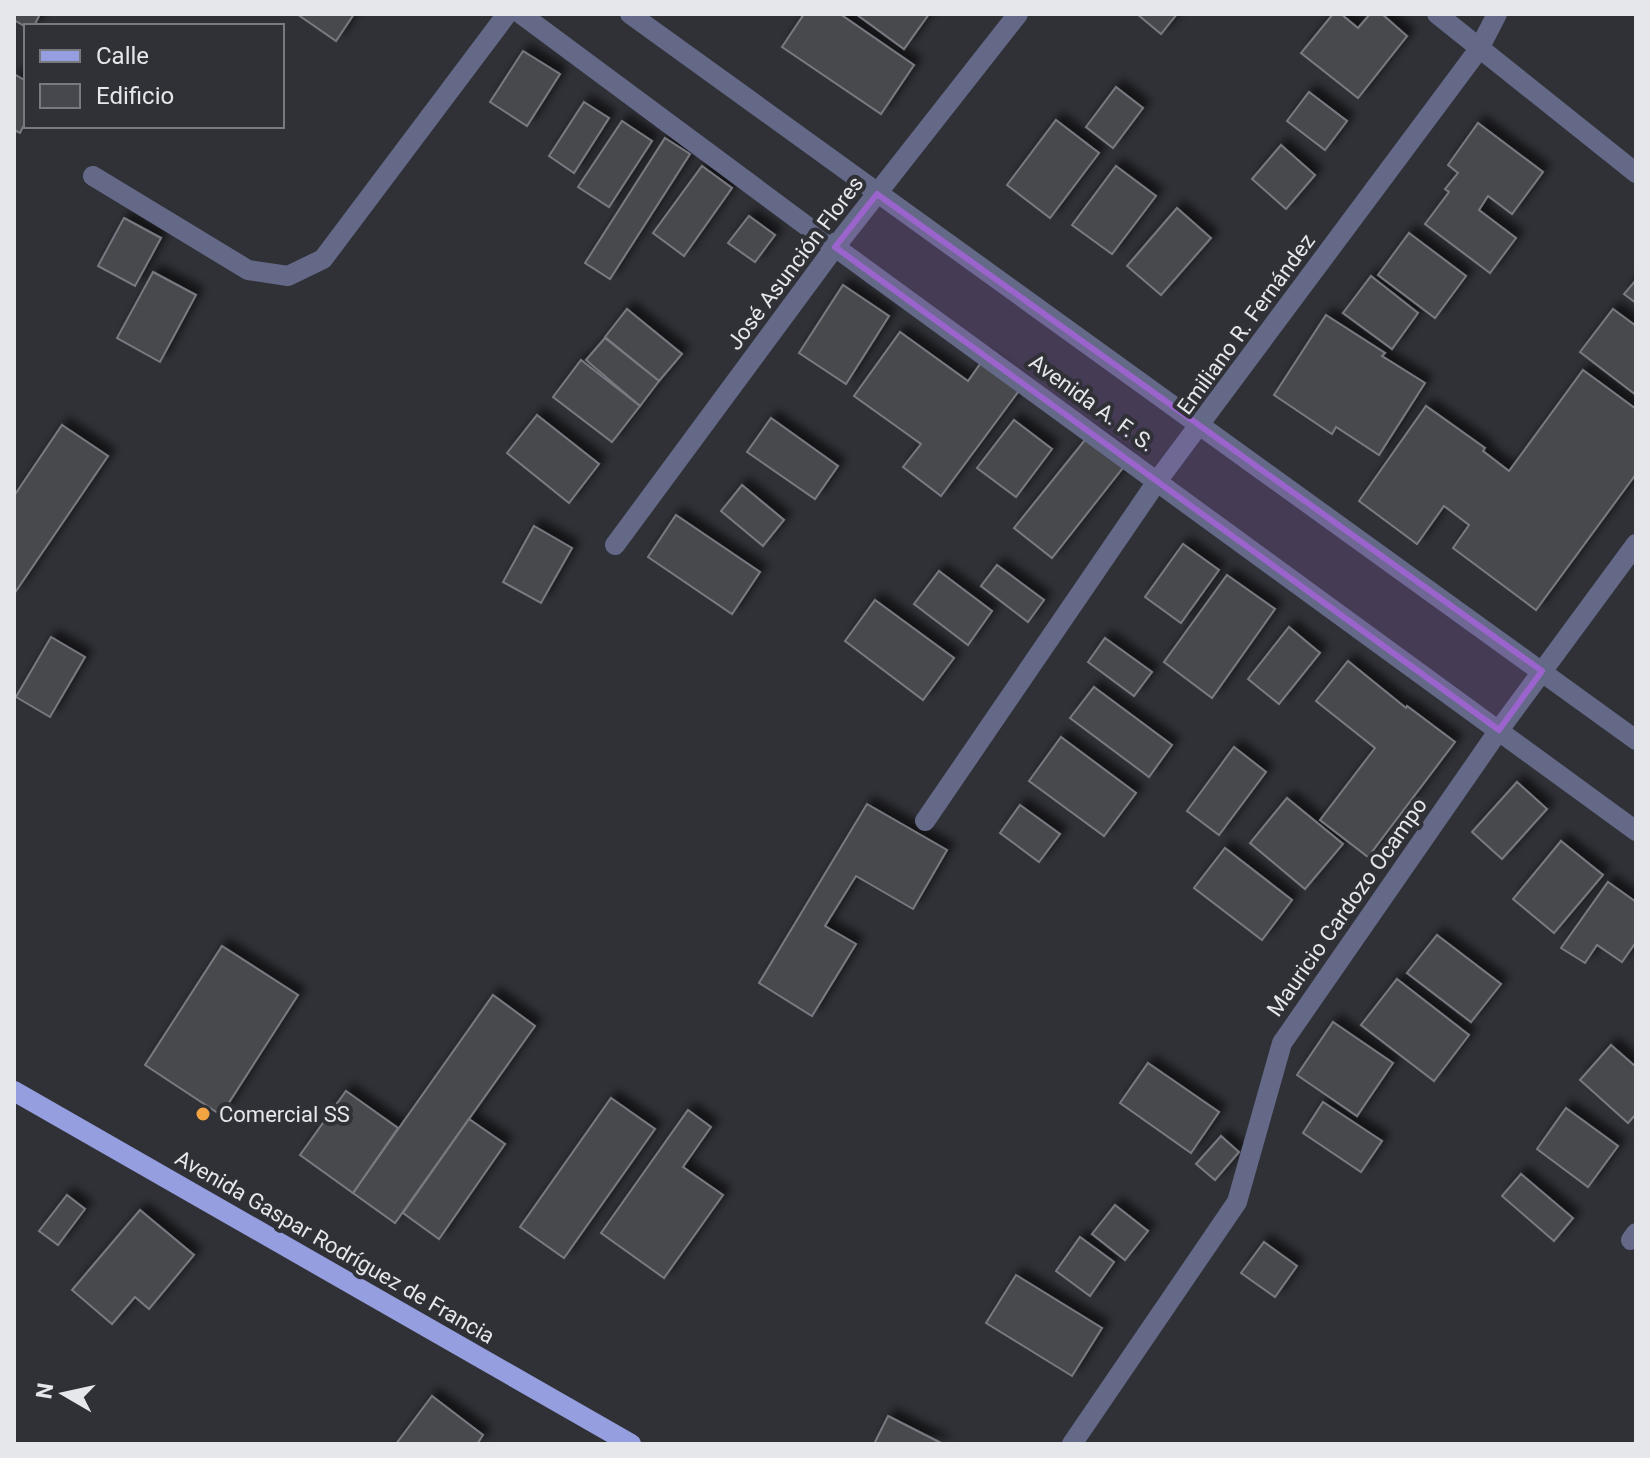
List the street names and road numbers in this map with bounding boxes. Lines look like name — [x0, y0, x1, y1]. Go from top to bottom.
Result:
street label: José Asunción Flores — [722, 171, 868, 355]
street label: Emiliano R. Fernández — [1172, 229, 1320, 419]
street label: Avenida A. F. S. — [1024, 349, 1160, 457]
street label: Mauricio Cardozo Ocampo — [1262, 793, 1432, 1021]
street label: Avenida Gaspar Rodríguez de Francia — [171, 1145, 499, 1349]

